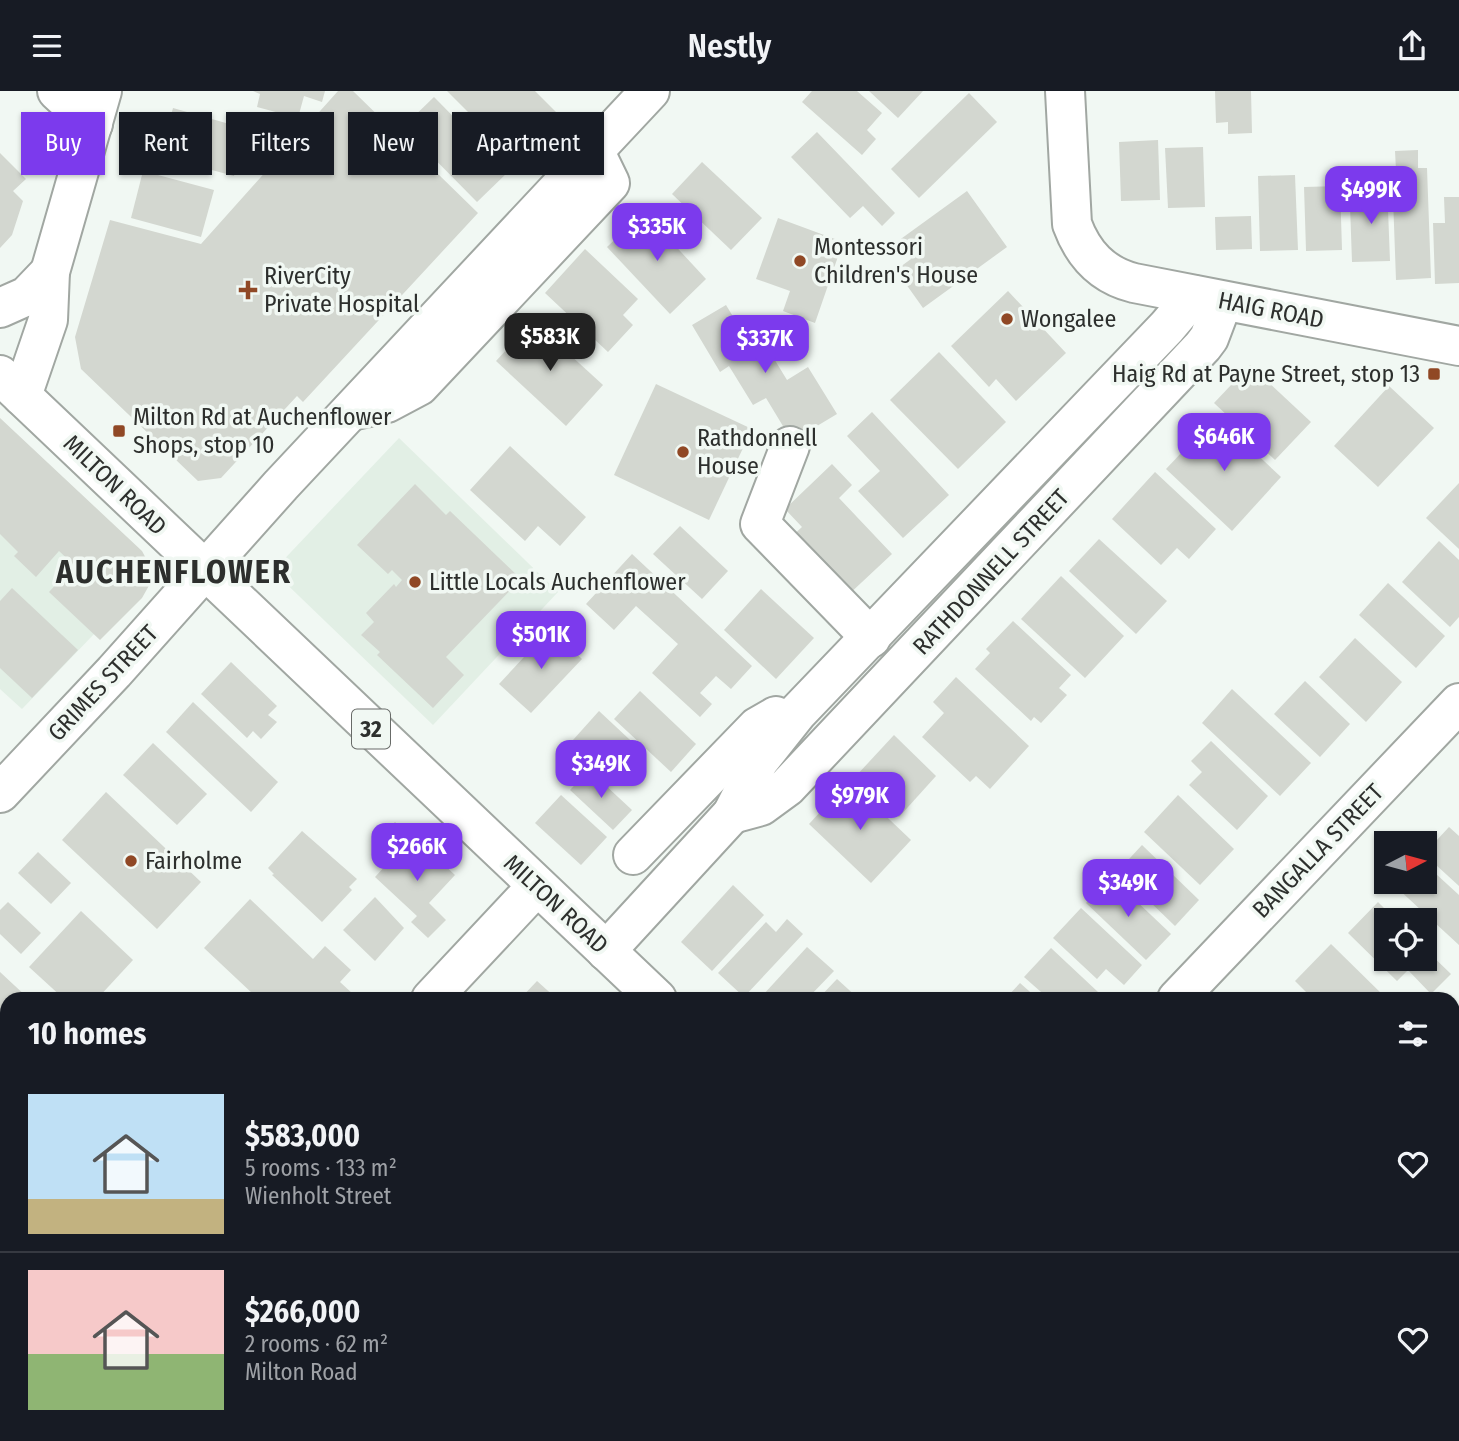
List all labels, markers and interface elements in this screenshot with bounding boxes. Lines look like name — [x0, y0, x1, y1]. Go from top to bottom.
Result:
icon: menu — [28, 27, 66, 65]
text: Nestly — [688, 27, 771, 65]
icon: share — [1393, 27, 1431, 65]
chip: Buy — [21, 112, 105, 175]
chip: Rent — [119, 112, 212, 175]
chip: Filters — [226, 112, 334, 175]
chip: New — [348, 112, 438, 175]
chip: Apartment — [452, 112, 604, 175]
pin: $499K — [1322, 167, 1420, 226]
text: $499K — [1341, 175, 1401, 203]
pin: $335K — [608, 204, 706, 263]
text: $335K — [628, 212, 686, 240]
place label: Montessori Children's House — [814, 233, 978, 289]
marker: Montessori Children's House — [792, 253, 808, 269]
place label: RiverCity Private Hospital — [264, 262, 419, 318]
marker: RiverCity Private Hospital — [238, 280, 258, 300]
street label: HAIG ROAD — [1216, 286, 1326, 334]
place label: Wongalee — [1021, 305, 1116, 333]
marker: Wongalee — [999, 311, 1015, 327]
pin: $583K — [501, 313, 599, 373]
pin: $337K — [716, 315, 814, 375]
text: $583K — [520, 322, 580, 350]
text: $337K — [737, 324, 793, 352]
place label: Haig Rd at Payne Street, stop 13 — [1112, 360, 1420, 388]
marker: Haig Rd at Payne Street, stop 13 — [1426, 366, 1442, 382]
place label: Milton Rd at Auchenflower Shops, stop 10 — [133, 403, 392, 459]
pin: $646K — [1175, 413, 1273, 473]
text: $646K — [1194, 422, 1254, 450]
marker: Milton Rd at Auchenflower Shops, stop 10 — [111, 423, 127, 439]
place label: Rathdonnell House — [697, 424, 817, 480]
street label: MILTON ROAD — [58, 429, 172, 541]
marker: Rathdonnell House — [675, 444, 691, 460]
street label: RATHDONNELL STREET — [907, 484, 1075, 660]
district label: AUCHENFLOWER — [55, 553, 292, 591]
place label: Little Locals Auchenflower — [429, 568, 686, 596]
marker: Little Locals Auchenflower — [407, 574, 423, 590]
pin: $501K — [492, 611, 590, 671]
street label: GRIMES STREET — [42, 619, 164, 747]
text: $501K — [512, 620, 570, 648]
road number: 32 — [352, 709, 390, 749]
pin: $349K — [552, 741, 650, 800]
text: $349K — [572, 749, 630, 777]
pin: $979K — [811, 773, 909, 832]
street label: BANGALLA STREET — [1247, 778, 1389, 924]
text: $979K — [831, 781, 889, 809]
pin: $266K — [368, 823, 466, 883]
north arrow — [1374, 831, 1437, 894]
map controls — [1374, 831, 1437, 971]
text: $266K — [387, 832, 447, 860]
place label: Fairholme — [145, 847, 242, 875]
street label: MILTON ROAD — [498, 849, 614, 959]
marker: Fairholme — [123, 853, 139, 869]
pin: $349K — [1079, 859, 1177, 919]
text: $349K — [1099, 868, 1157, 896]
button: locate — [1374, 908, 1437, 971]
icon: filters — [1394, 1015, 1432, 1053]
text: 10 homes — [28, 1016, 146, 1052]
text: $583,000 — [245, 1118, 360, 1154]
icon: home — [84, 1122, 168, 1206]
icon: heart — [1394, 1145, 1432, 1183]
text: 5 rooms · 133 m² — [245, 1154, 397, 1182]
text: Wienholt Street — [245, 1182, 391, 1210]
text: $266,000 — [245, 1294, 360, 1330]
icon: home — [84, 1298, 168, 1382]
icon: heart — [1394, 1321, 1432, 1359]
text: 2 rooms · 62 m² — [245, 1330, 388, 1358]
text: Milton Road — [245, 1358, 358, 1386]

